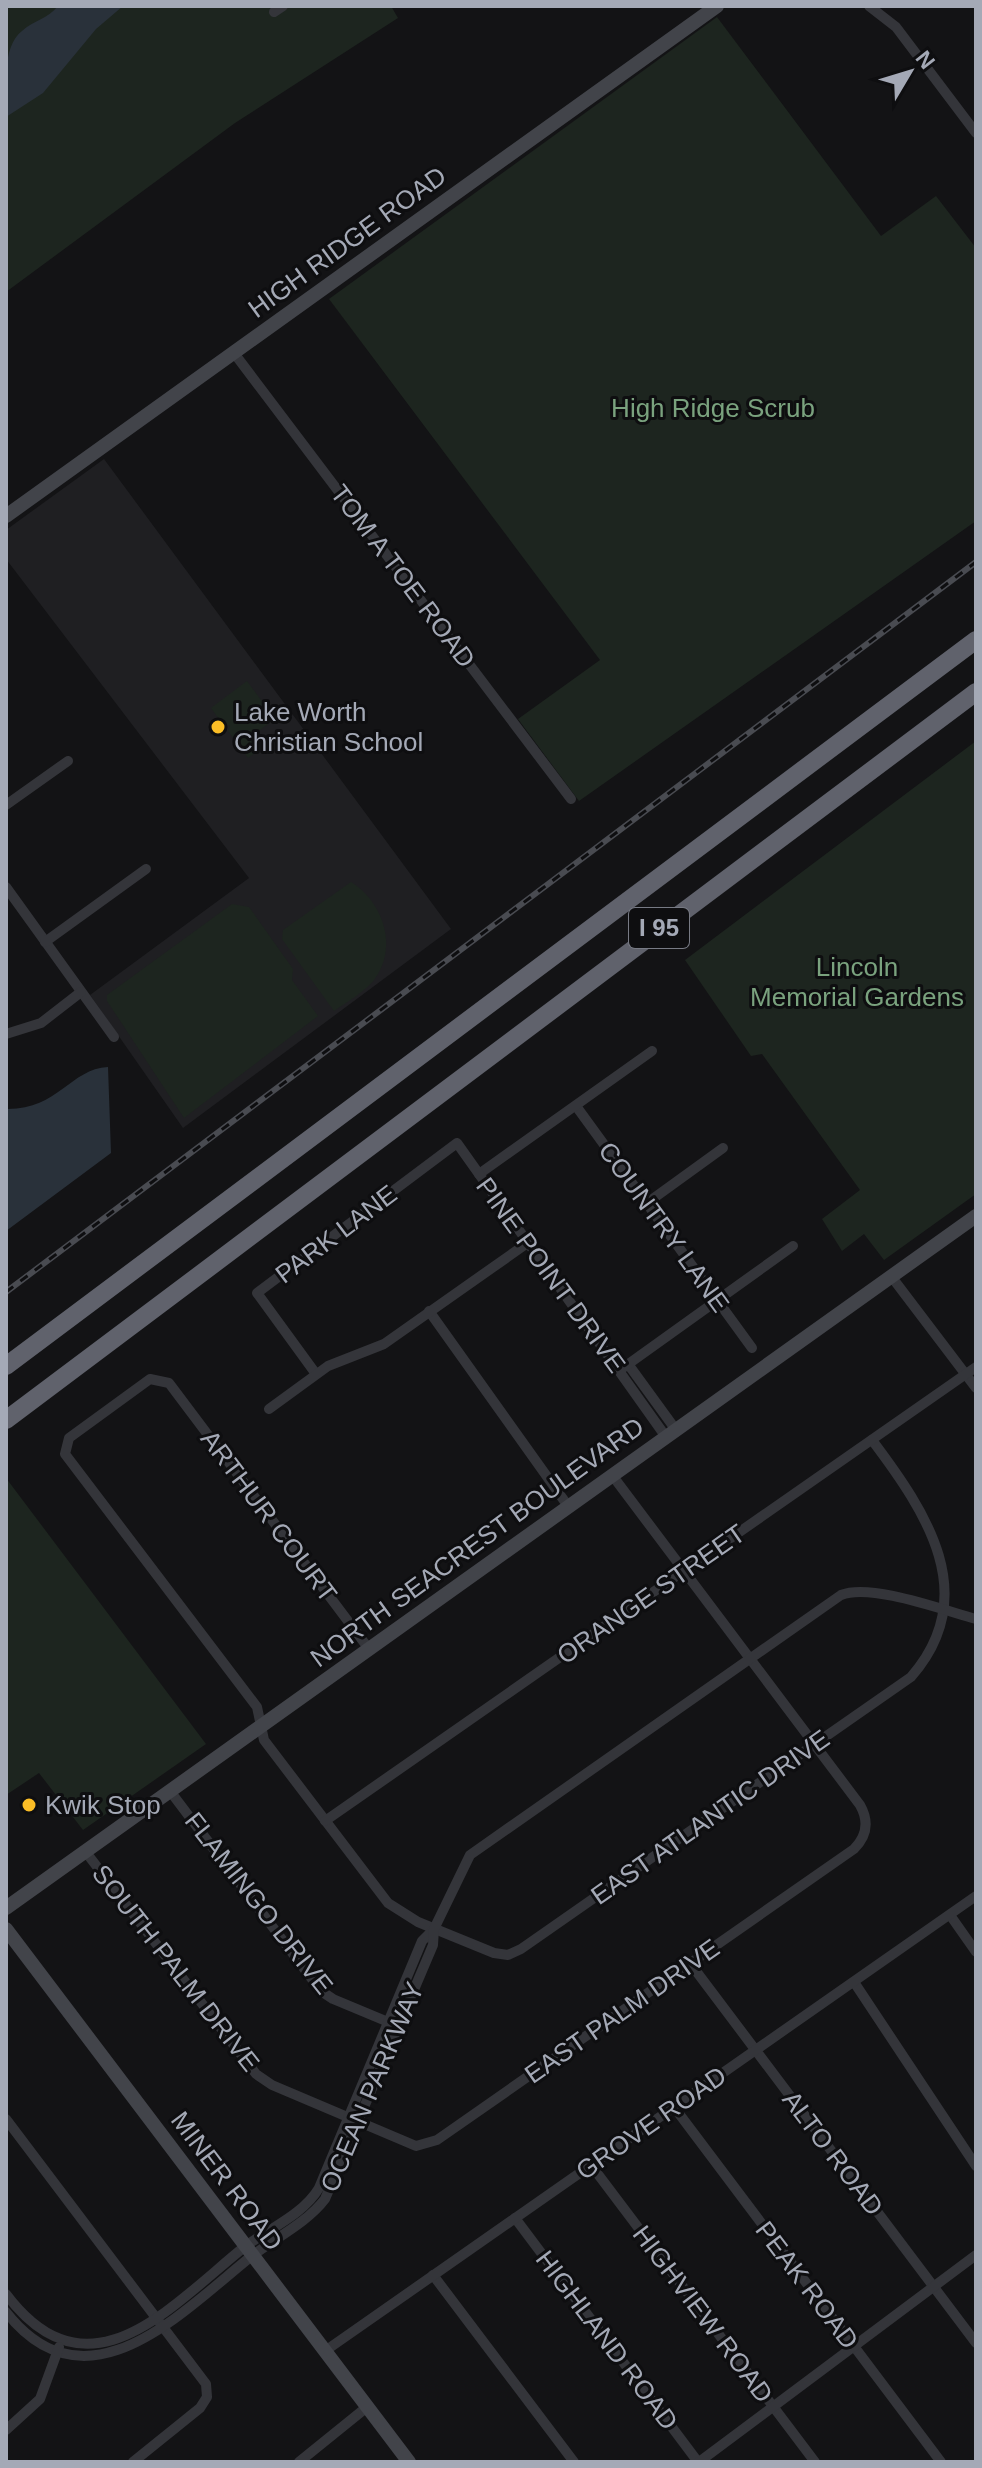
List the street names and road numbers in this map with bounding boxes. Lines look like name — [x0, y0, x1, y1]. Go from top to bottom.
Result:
street label: HIGH RIDGE ROAD — [242, 160, 452, 324]
street label: TOM A TOE ROAD — [324, 479, 482, 673]
road number: I 95 — [629, 908, 689, 948]
street label: COUNTRY LANE — [592, 1136, 736, 1318]
street label: PINE POINT DRIVE — [470, 1172, 632, 1378]
street label: PARK LANE — [269, 1179, 403, 1289]
street label: NORTH SEACREST BOULEVARD — [305, 1411, 649, 1673]
street label: ARTHUR COURT — [195, 1424, 343, 1608]
street label: ORANGE STREET — [551, 1518, 751, 1670]
street label: EAST ATLANTIC DRIVE — [585, 1723, 835, 1911]
street label: FLAMINGO DRIVE — [179, 1806, 339, 2000]
street label: SOUTH PALM DRIVE — [86, 1859, 266, 2077]
street label: EAST PALM DRIVE — [519, 1933, 725, 2089]
street label: OCEAN PARKWAY — [314, 1978, 430, 2196]
street label: GROVE ROAD — [570, 2060, 732, 2186]
street label: ALTO ROAD — [777, 2085, 889, 2221]
street label: MINER ROAD — [165, 2106, 289, 2256]
street label: PEAK ROAD — [749, 2215, 865, 2355]
street label: HIGHVIEW ROAD — [627, 2220, 779, 2408]
street label: HIGHLAND ROAD — [530, 2244, 684, 2436]

